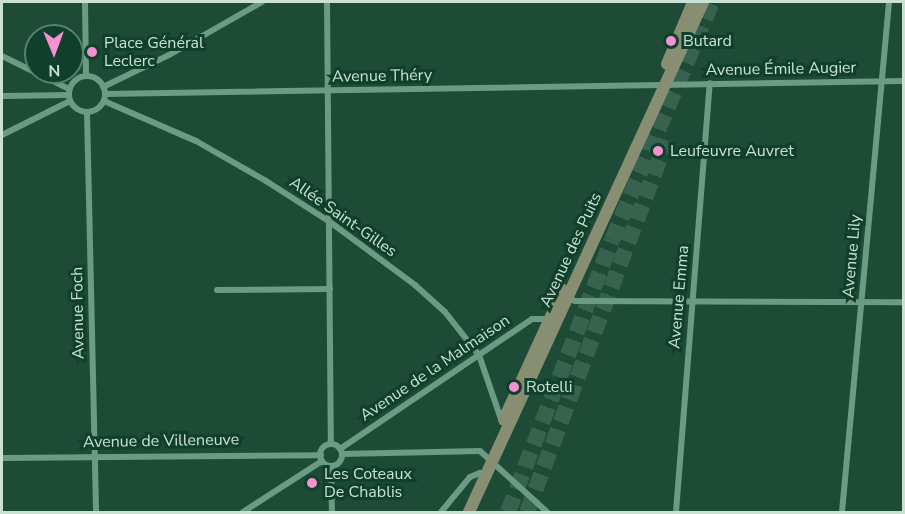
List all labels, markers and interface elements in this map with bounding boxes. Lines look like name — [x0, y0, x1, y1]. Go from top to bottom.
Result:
north arrow — [24, 24, 84, 84]
place label: Butard — [683, 31, 732, 51]
place label: Place Général Leclerc — [104, 33, 204, 71]
marker: Butard — [664, 34, 678, 48]
marker: Place Général Leclerc — [85, 45, 99, 59]
street label: Avenue Émile Augier — [706, 58, 856, 80]
text: N — [48, 59, 60, 81]
street label: Avenue Théry — [332, 66, 432, 86]
place label: Leufeuvre Auvret — [670, 141, 794, 161]
marker: Leufeuvre Auvret — [651, 144, 665, 158]
street label: Allée Saint-Gilles — [286, 173, 400, 261]
street label: Avenue des Puits — [536, 190, 606, 310]
street label: Avenue Lily — [839, 213, 865, 299]
street label: Avenue Emma — [665, 244, 693, 350]
street label: Avenue Foch — [68, 267, 88, 359]
street label: Avenue de la Malmaison — [357, 311, 513, 425]
place label: Rotelli — [526, 377, 573, 397]
marker: Rotelli — [507, 380, 521, 394]
street label: Avenue de Villeneuve — [83, 430, 239, 452]
place label: Les Coteaux De Chablis — [324, 464, 412, 502]
marker: Les Coteaux De Chablis — [305, 476, 319, 490]

